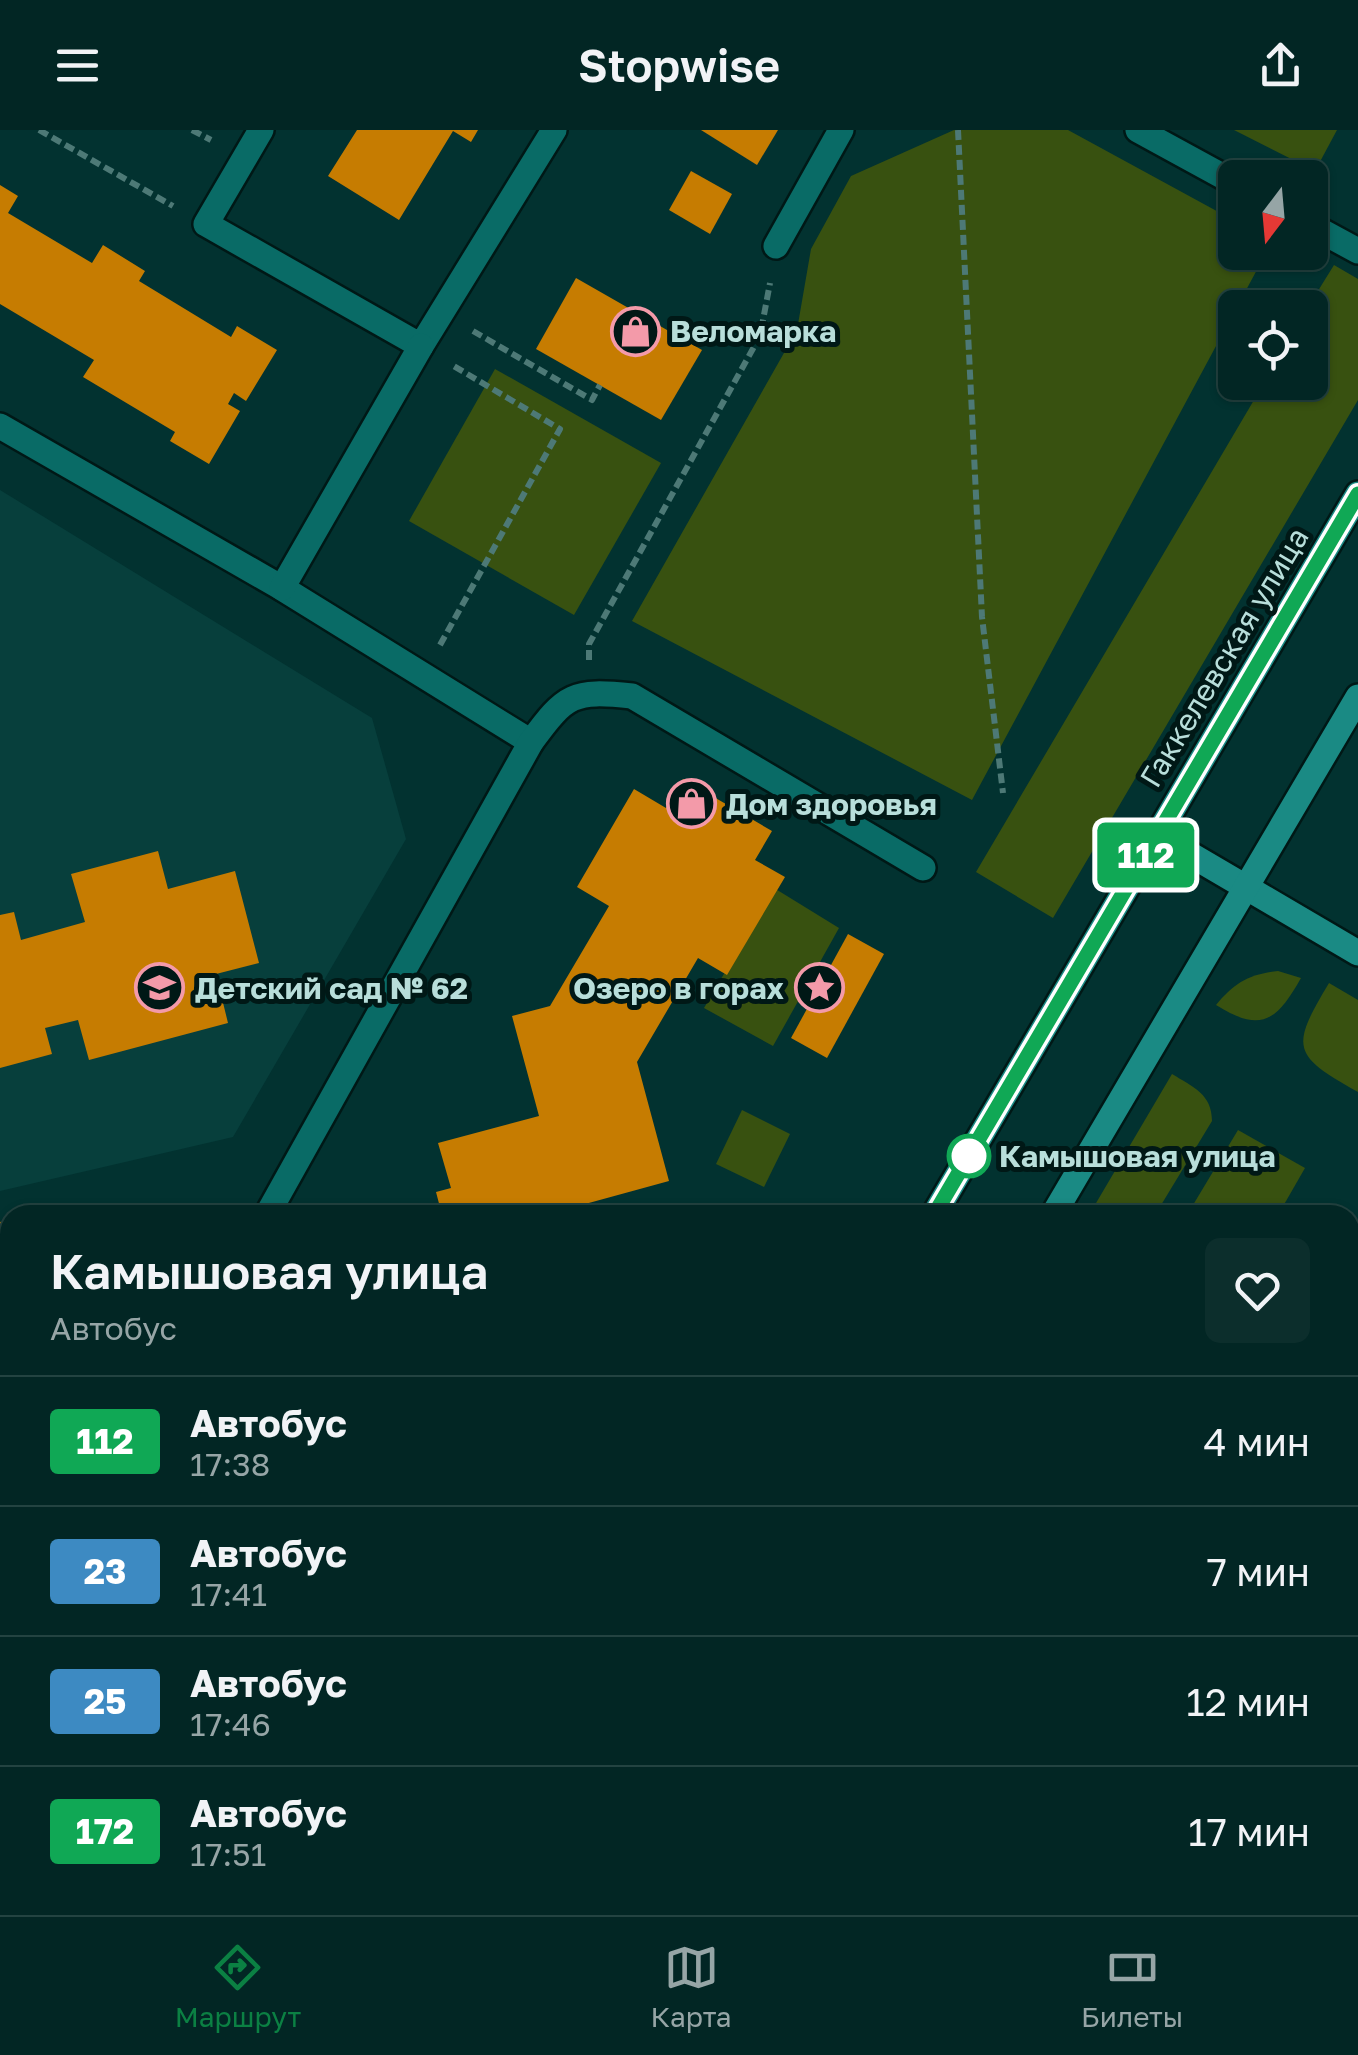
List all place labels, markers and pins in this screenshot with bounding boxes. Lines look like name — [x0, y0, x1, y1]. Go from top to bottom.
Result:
shop icon: Веломарка — [609, 305, 661, 357]
place label: Веломарка — [670, 313, 836, 349]
shop icon: Дом здоровья — [665, 778, 717, 830]
place label: Дом здоровья — [726, 786, 937, 822]
school or university icon: Детский сад № 62 — [134, 962, 186, 1014]
place icon: Озеро в горах — [793, 962, 845, 1014]
place label: Детский сад № 62 — [195, 970, 468, 1006]
place label: Озеро в горах — [573, 970, 785, 1006]
marker: Камышовая улица — [948, 1135, 990, 1177]
place label: Камышовая улица — [999, 1138, 1276, 1174]

